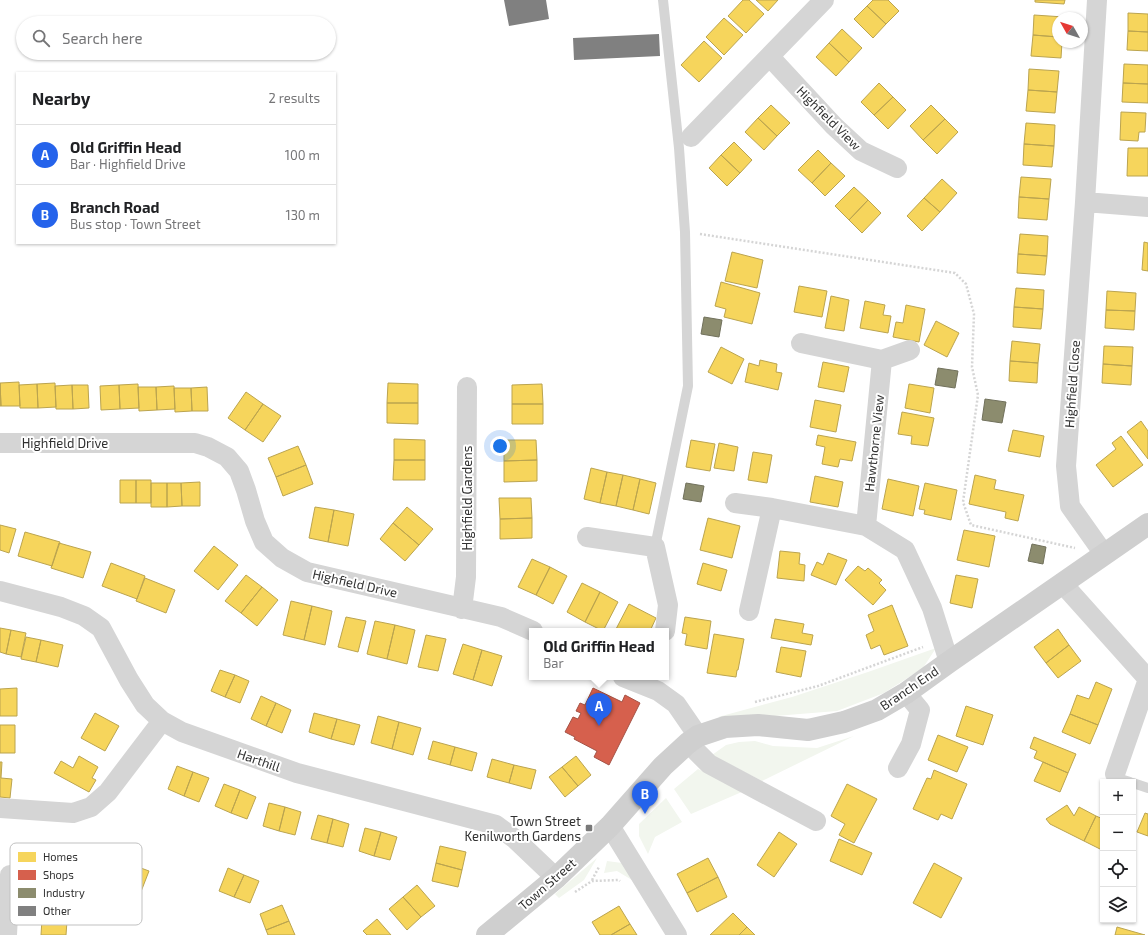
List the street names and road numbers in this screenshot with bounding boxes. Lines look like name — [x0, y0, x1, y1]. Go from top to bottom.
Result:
street label: Highfield View — [794, 83, 865, 154]
street label: Highfield Close — [1061, 340, 1083, 428]
street label: Hawthorne View — [861, 393, 887, 492]
street label: Highfield Drive — [22, 435, 108, 451]
street label: Highfield Gardens — [459, 446, 475, 550]
street label: Highfield Drive — [311, 565, 399, 601]
street label: Branch End — [877, 663, 941, 713]
street label: Harthill — [235, 745, 283, 775]
street label: Town Street — [515, 855, 579, 913]

